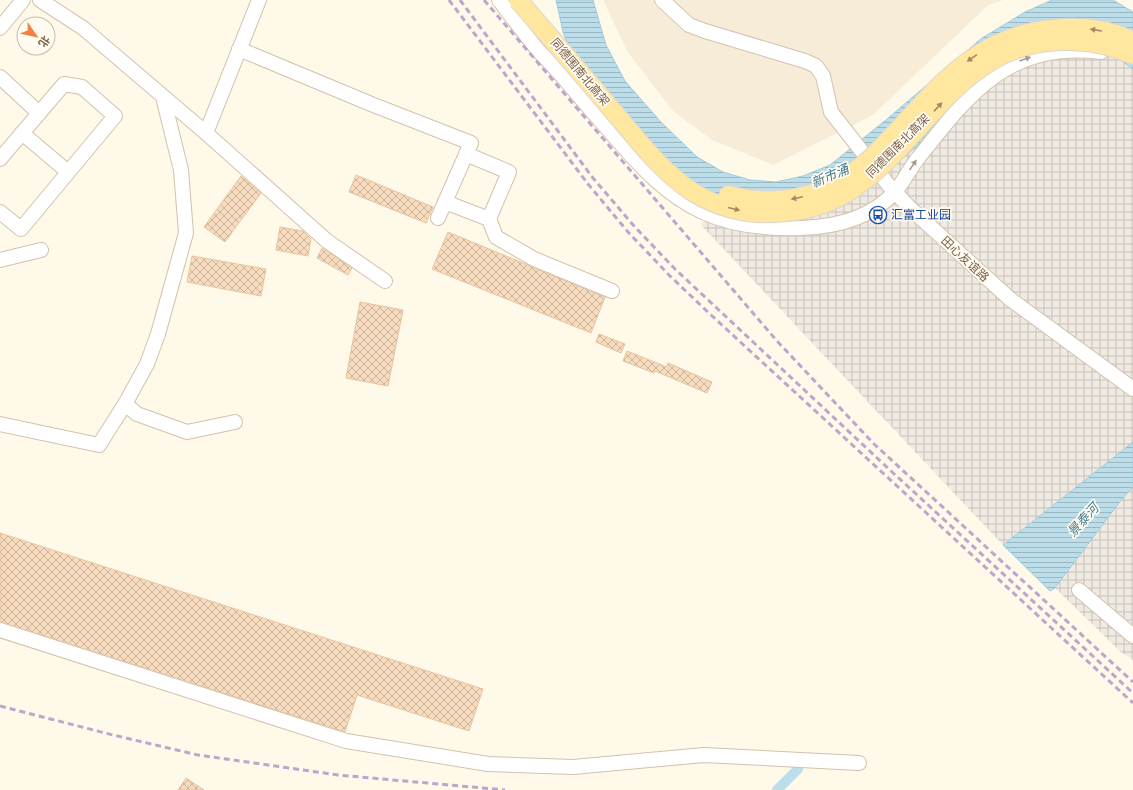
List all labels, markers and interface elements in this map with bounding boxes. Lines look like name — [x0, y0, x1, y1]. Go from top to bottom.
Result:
north arrow — [16, 16, 56, 56]
one-way arrow — [1090, 27, 1102, 33]
text: 北 — [35, 33, 52, 50]
street label: 同德围南北高架 — [548, 35, 612, 109]
one-way arrow — [967, 54, 978, 62]
one-way arrow — [1019, 56, 1031, 62]
one-way arrow — [933, 102, 942, 112]
street label: 同德围南北高架 — [863, 111, 933, 181]
one-way arrow — [909, 160, 917, 170]
water label: 新市涌 — [809, 161, 853, 191]
one-way arrow — [791, 195, 803, 201]
bus stop icon: 汇富工业园 — [868, 205, 888, 225]
one-way arrow — [728, 206, 740, 212]
place label: 汇富工业园 — [891, 208, 951, 222]
street label: 田心友谊路 — [938, 233, 992, 285]
water label: 景泰河 — [1064, 498, 1104, 540]

